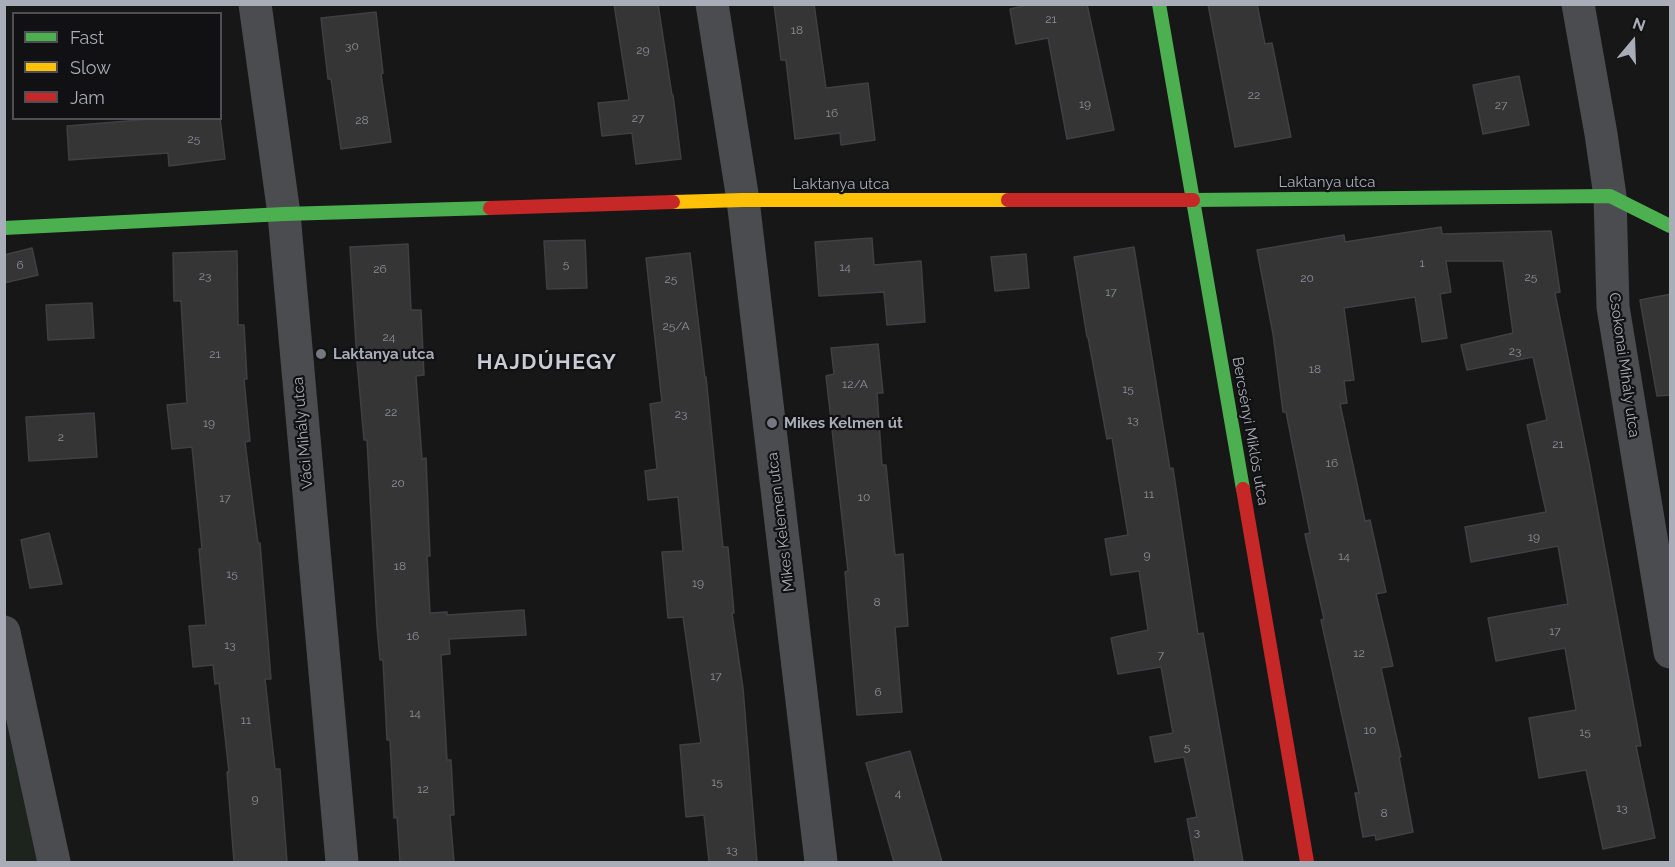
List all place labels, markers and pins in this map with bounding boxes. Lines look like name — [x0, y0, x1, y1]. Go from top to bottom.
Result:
place label: Laktanya utca — [333, 345, 434, 363]
marker: Laktanya utca — [314, 347, 328, 361]
place label: Mikes Kelmen út — [784, 414, 903, 432]
marker: Mikes Kelmen út — [765, 416, 779, 430]

